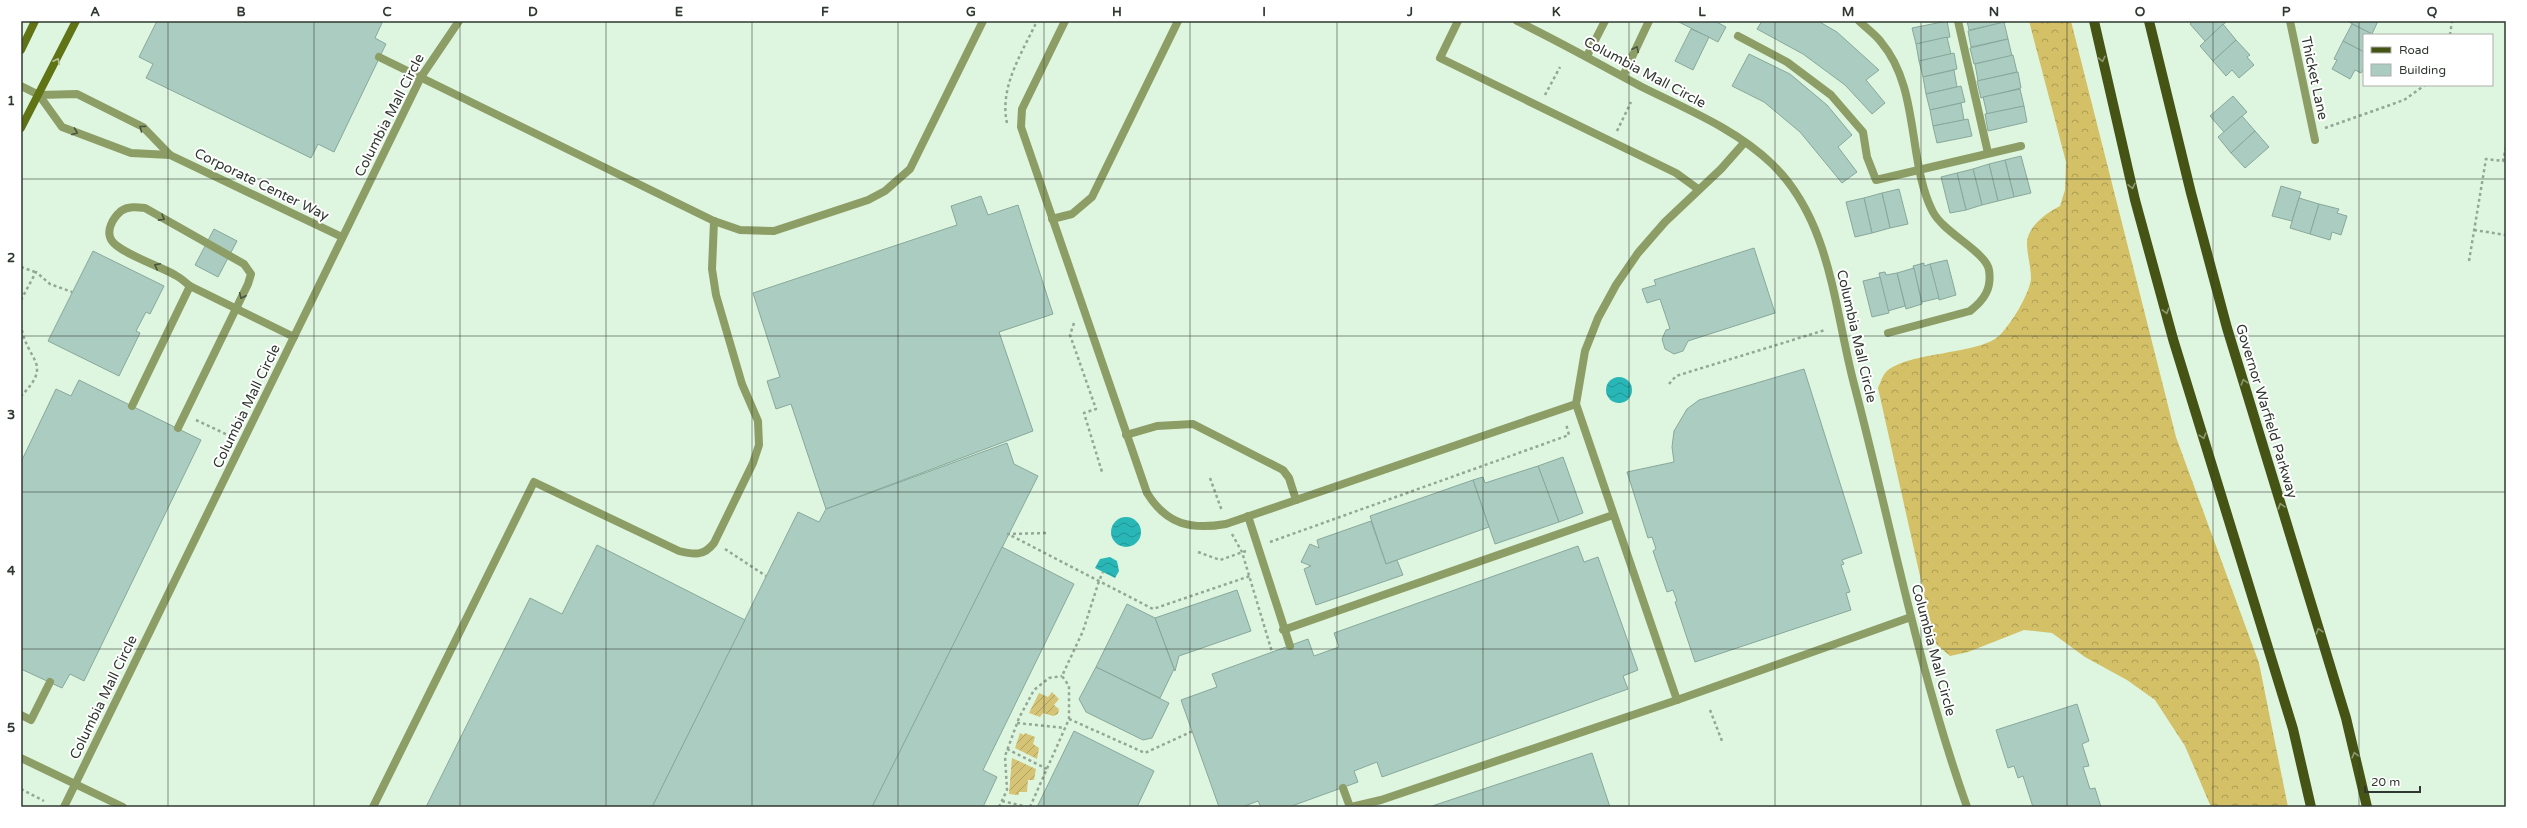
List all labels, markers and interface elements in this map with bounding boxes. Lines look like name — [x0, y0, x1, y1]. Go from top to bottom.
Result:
text: A — [90, 4, 100, 20]
text: B — [236, 4, 246, 20]
text: C — [382, 4, 392, 20]
text: D — [528, 4, 538, 20]
text: E — [675, 4, 683, 20]
text: F — [821, 4, 829, 20]
text: G — [966, 4, 976, 20]
text: H — [1112, 4, 1122, 20]
text: I — [1262, 4, 1266, 20]
text: J — [1406, 4, 1413, 20]
text: K — [1552, 4, 1561, 20]
text: L — [1698, 4, 1706, 20]
text: M — [1842, 4, 1854, 20]
text: N — [1989, 4, 1999, 20]
text: O — [2135, 4, 2146, 20]
text: P — [2282, 4, 2291, 20]
text: Q — [2427, 4, 2438, 20]
street label: Columbia Mall Circle — [1581, 33, 1709, 112]
legend — [2363, 34, 2493, 86]
street label: Thicket Lane — [2297, 35, 2332, 121]
text: Road — [2399, 43, 2429, 57]
one-way arrow — [1631, 45, 1639, 53]
street label: Columbia Mall Circle — [351, 51, 428, 180]
one-way arrow — [2098, 56, 2106, 62]
one-way arrow — [52, 57, 60, 65]
text: Building — [2399, 63, 2446, 77]
text: 1 — [7, 93, 15, 109]
one-way arrow — [139, 125, 146, 133]
one-way arrow — [71, 128, 78, 136]
street label: Corporate Center Way — [192, 144, 332, 225]
one-way arrow — [2127, 183, 2135, 189]
one-way arrow — [158, 213, 165, 220]
text: 2 — [7, 250, 15, 266]
one-way arrow — [154, 263, 162, 271]
street label: Columbia Mall Circle — [1833, 268, 1880, 404]
one-way arrow — [239, 292, 247, 299]
one-way arrow — [2161, 307, 2170, 314]
street label: Governor Warfield Parkway — [2232, 322, 2301, 501]
street label: Columbia Mall Circle — [209, 341, 284, 471]
one-way arrow — [2240, 379, 2249, 386]
text: 3 — [7, 407, 15, 423]
one-way arrow — [2198, 432, 2207, 439]
one-way arrow — [2277, 503, 2286, 510]
text: 4 — [7, 563, 16, 579]
street label: Columbia Mall Circle — [1908, 582, 1959, 718]
one-way arrow — [2315, 627, 2324, 634]
street label: Columbia Mall Circle — [66, 632, 141, 762]
text: 5 — [7, 720, 15, 736]
one-way arrow — [2352, 752, 2360, 759]
scale bar — [2365, 768, 2420, 794]
text: 20 m — [2371, 775, 2400, 789]

